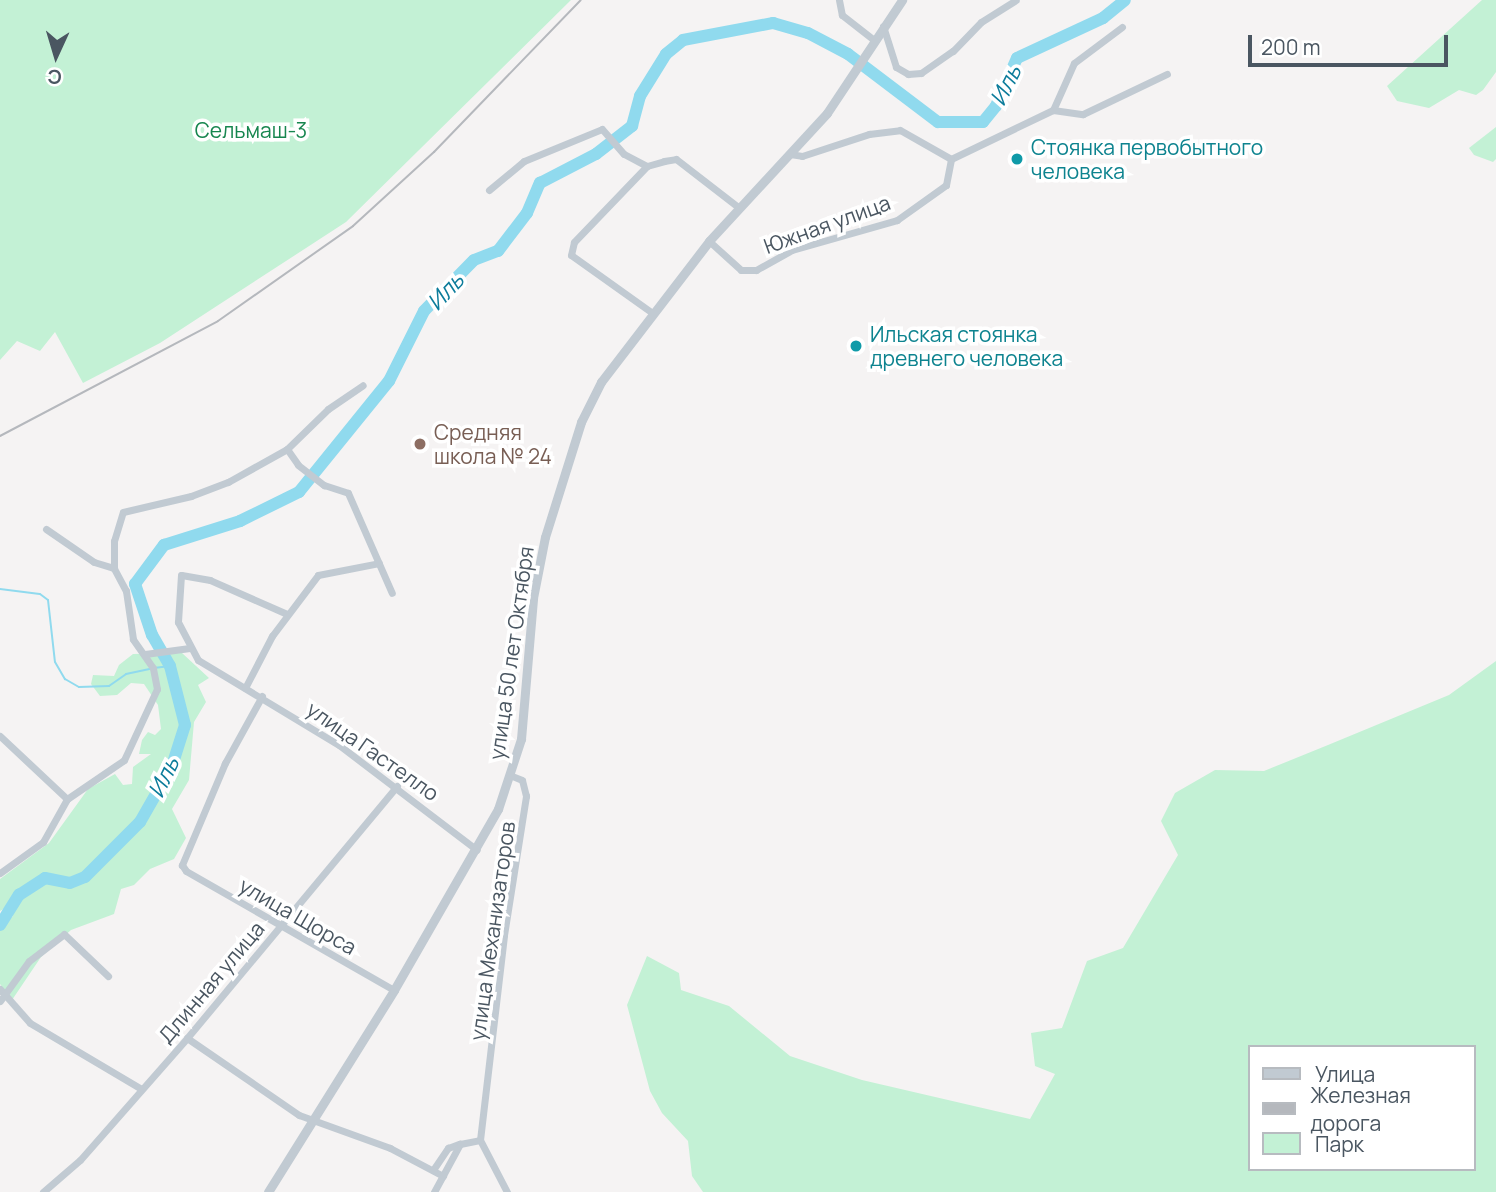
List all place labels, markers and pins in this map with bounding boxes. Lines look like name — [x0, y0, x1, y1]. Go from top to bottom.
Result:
place label: Стоянка первобытного человека — [1031, 134, 1263, 184]
marker: Стоянка первобытного человека — [1009, 151, 1025, 167]
place label: Ильская стоянка древнего человека — [870, 321, 1063, 371]
marker: Ильская стоянка древнего человека — [848, 338, 864, 354]
place label: Средняя школа № 24 — [434, 419, 552, 469]
marker: Средняя школа № 24 — [412, 436, 428, 452]

